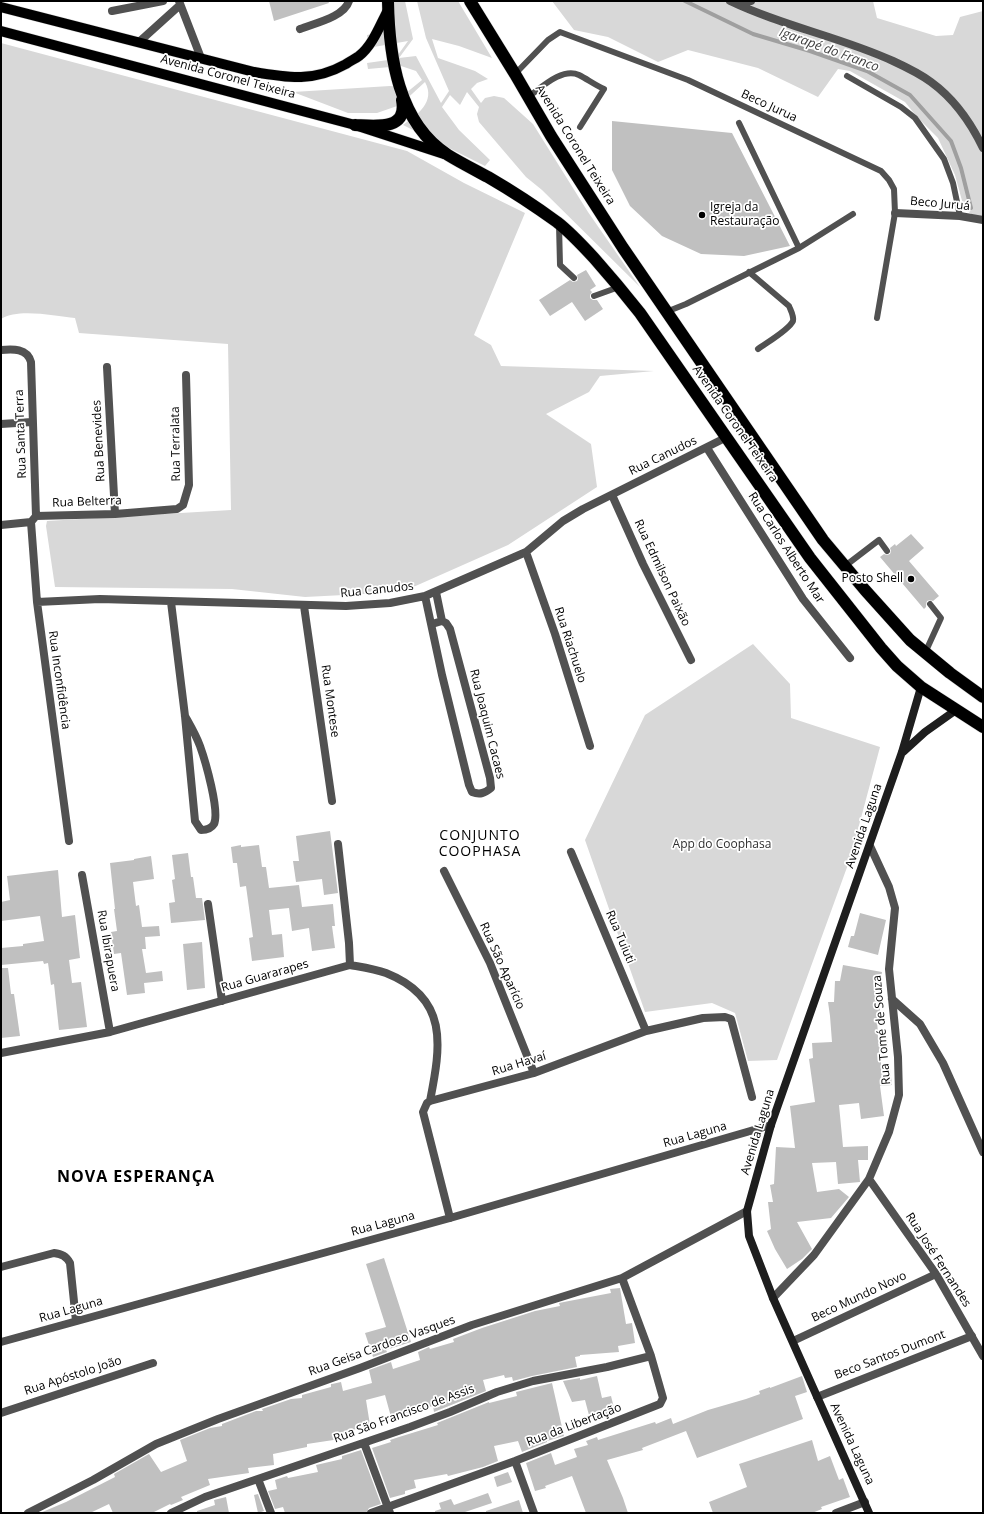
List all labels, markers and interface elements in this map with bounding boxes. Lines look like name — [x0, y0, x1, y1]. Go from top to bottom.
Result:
water label: Igarapé do Franco — [777, 25, 881, 75]
street label: Avenida Coronel Teixeira — [159, 52, 297, 102]
street label: Avenida Coronel Teixeira — [532, 82, 618, 208]
street label: Beco Jurua — [739, 87, 799, 125]
street label: Beco Juruá — [909, 194, 971, 214]
place label: Igreja da Restauração — [710, 201, 779, 229]
marker: Igreja da Restauração — [697, 210, 707, 220]
street label: Avenida Coronel Teixeira — [689, 363, 781, 485]
street label: Rua Santa Terra — [12, 389, 30, 479]
street label: Rua Benevides — [90, 400, 108, 482]
street label: Rua Terralata — [168, 406, 184, 482]
street label: Rua Canudos — [627, 433, 699, 479]
street label: Rua Carlos Alberto Mar — [745, 490, 827, 606]
street label: Rua Belterra — [52, 494, 122, 510]
street label: Rua Edmilson Paixão — [631, 517, 693, 629]
place label: Posto Shell — [841, 572, 903, 586]
marker: Posto Shell — [906, 574, 916, 584]
street label: Rua Canudos — [340, 579, 414, 601]
street label: Rua Riachuelo — [551, 605, 589, 685]
street label: Rua Inconfidência — [45, 630, 73, 730]
street label: Rua Montese — [318, 664, 342, 738]
street label: Rua Joaquim Cacaes — [466, 668, 508, 780]
street label: Avenida Laguna — [843, 782, 885, 870]
district label: CONJUNTO COOPHASA — [439, 828, 521, 860]
park label: App do Coophasa — [673, 838, 771, 852]
street label: Rua Tuiuti — [602, 908, 638, 966]
street label: Rua Ibirapuera — [94, 909, 122, 993]
street label: Rua São Aparício — [476, 920, 528, 1012]
street label: Rua Guararapes — [220, 957, 310, 995]
street label: Rua Tomé de Souza — [870, 975, 894, 1085]
street label: Rua Havaí — [490, 1049, 548, 1079]
street label: Avenida Laguna — [738, 1087, 778, 1177]
street label: Rua Laguna — [662, 1119, 728, 1151]
district label: NOVA ESPERANÇA — [57, 1167, 215, 1187]
street label: Rua Laguna — [350, 1209, 416, 1239]
street label: Rua José Fernandes — [902, 1210, 974, 1310]
street label: Beco Mundo Novo — [809, 1269, 909, 1325]
street label: Rua Laguna — [38, 1294, 104, 1326]
street label: Rua Geisa Cardoso Vasques — [307, 1313, 457, 1379]
street label: Beco Santos Dumont — [833, 1327, 947, 1383]
street label: Rua Apóstolo João — [22, 1353, 124, 1399]
street label: Rua São Francisco de Assis — [332, 1382, 476, 1446]
street label: Rua da Libertação — [524, 1400, 624, 1450]
street label: Avenida Laguna — [827, 1401, 877, 1487]

